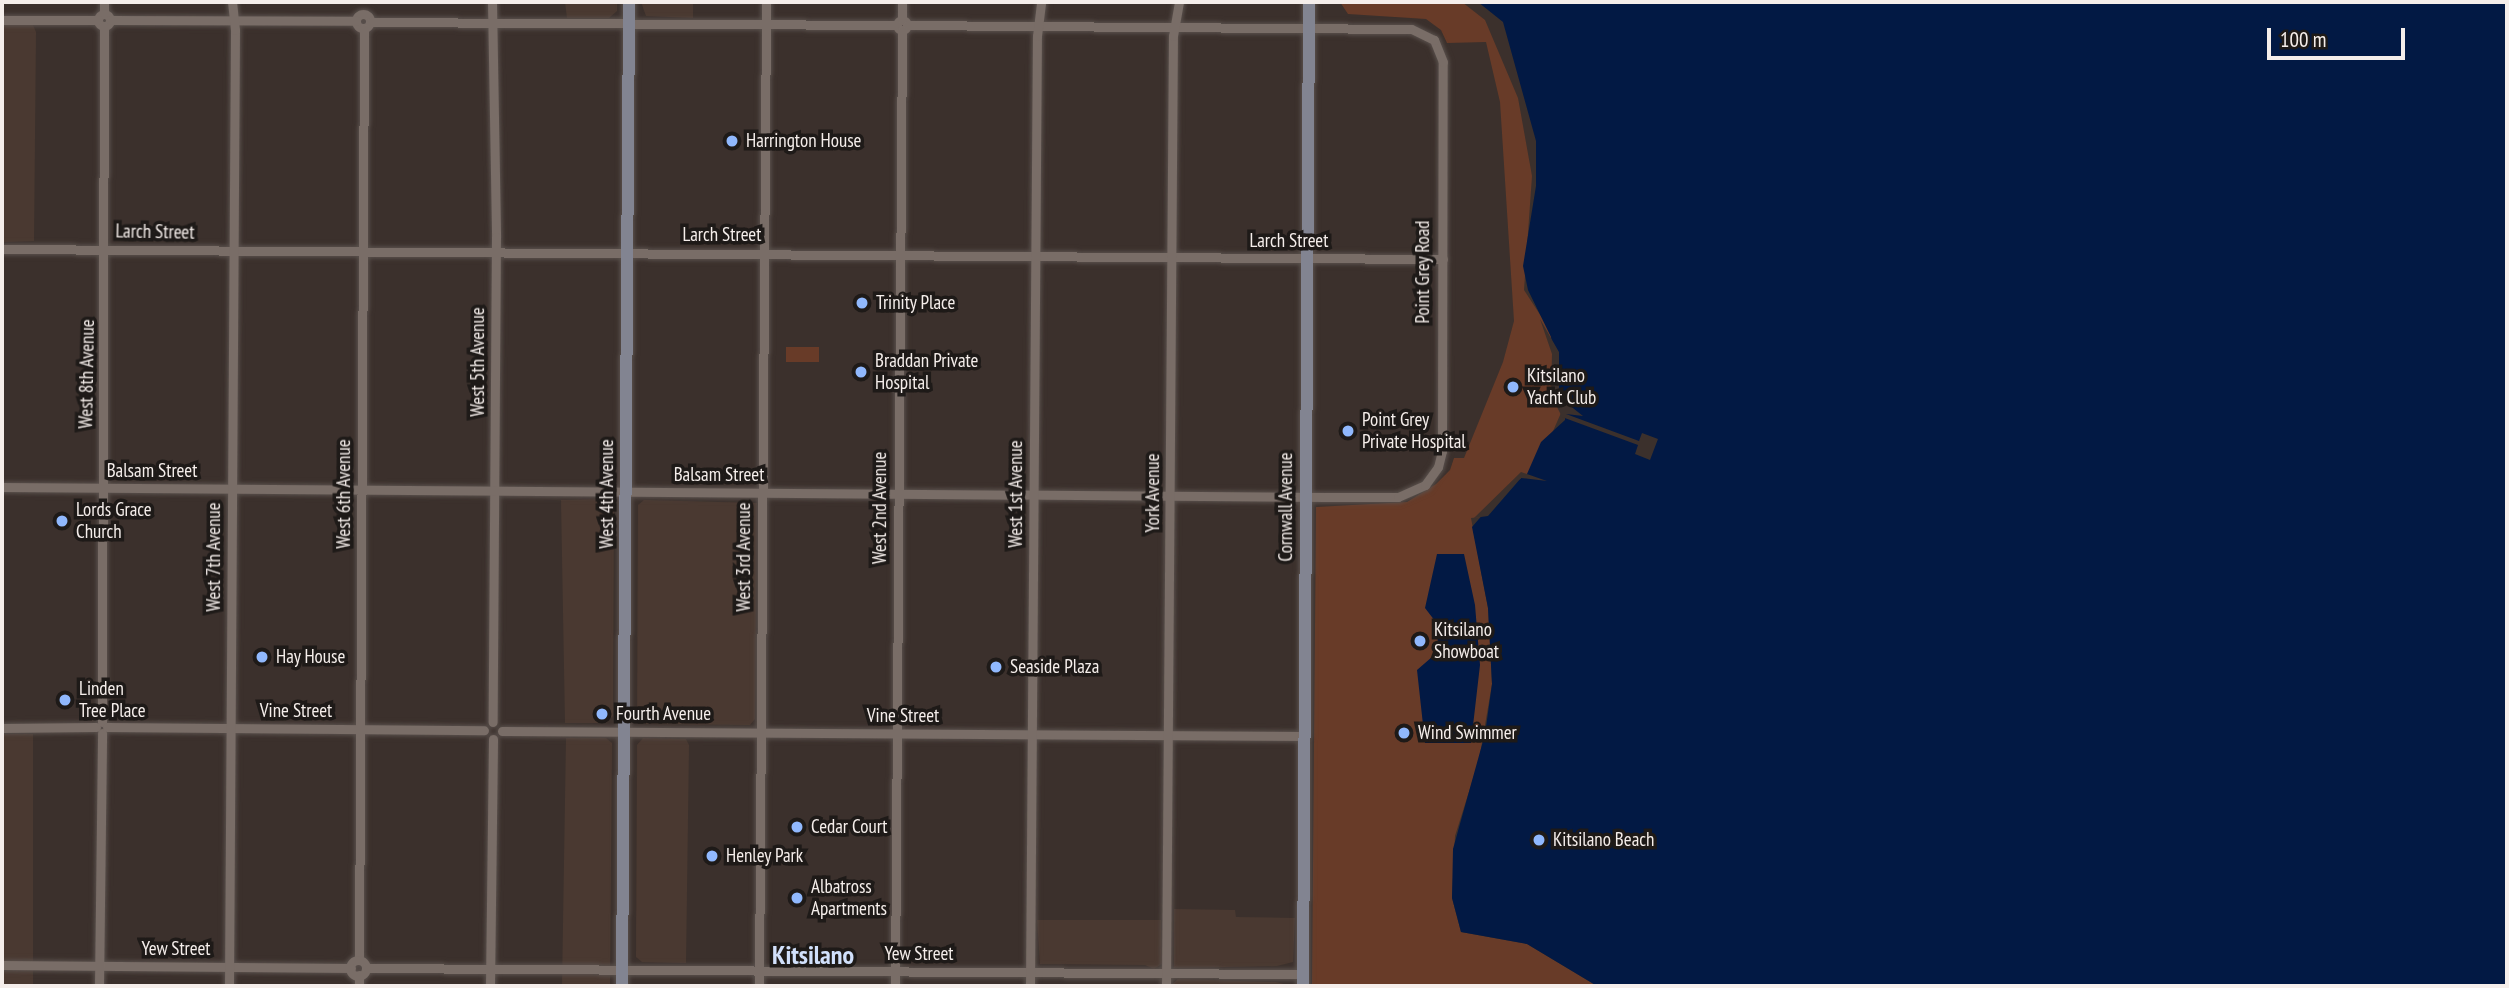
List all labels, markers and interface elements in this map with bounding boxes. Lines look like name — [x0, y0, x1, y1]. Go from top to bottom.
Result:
scale bar — [2271, 14, 2409, 58]
text: 100 m — [2280, 26, 2326, 53]
place label: Harrington House — [746, 130, 861, 152]
marker: Harrington House — [724, 133, 740, 149]
street label: Larch Street — [115, 220, 195, 244]
street label: Point Grey Road — [1412, 220, 1434, 324]
street label: Larch Street — [683, 224, 761, 246]
street label: Larch Street — [1250, 230, 1328, 252]
place label: Trinity Place — [876, 292, 956, 314]
marker: Trinity Place — [854, 295, 870, 311]
street label: West 5th Avenue — [467, 307, 489, 417]
street label: West 8th Avenue — [75, 319, 99, 429]
place label: Braddan Private Hospital — [875, 350, 978, 394]
marker: Braddan Private Hospital — [853, 364, 869, 380]
place label: Kitsilano Yacht Club — [1527, 365, 1596, 409]
marker: Kitsilano Yacht Club — [1505, 379, 1521, 395]
place label: Point Grey Private Hospital — [1362, 409, 1466, 453]
marker: Point Grey Private Hospital — [1340, 423, 1356, 439]
street label: West 6th Avenue — [333, 439, 355, 549]
street label: West 4th Avenue — [596, 439, 618, 549]
street label: West 1st Avenue — [1005, 440, 1027, 548]
street label: West 2nd Avenue — [869, 452, 891, 564]
street label: Cornwall Avenue — [1275, 452, 1297, 562]
street label: York Avenue — [1142, 453, 1164, 533]
street label: Balsam Street — [107, 460, 197, 482]
street label: Balsam Street — [674, 464, 764, 486]
place label: Lords Grace Church — [76, 499, 152, 543]
street label: West 7th Avenue — [203, 502, 225, 612]
street label: West 3rd Avenue — [733, 502, 755, 612]
marker: Lords Grace Church — [54, 513, 70, 529]
place label: Kitsilano Showboat — [1434, 619, 1499, 663]
marker: Kitsilano Showboat — [1412, 633, 1428, 649]
place label: Hay House — [276, 646, 346, 668]
marker: Hay House — [254, 649, 270, 665]
place label: Seaside Plaza — [1010, 656, 1099, 678]
marker: Seaside Plaza — [988, 659, 1004, 675]
place label: Linden Tree Place — [79, 678, 146, 722]
marker: Linden Tree Place — [57, 692, 73, 708]
street label: Vine Street — [260, 700, 332, 722]
place label: Fourth Avenue — [616, 703, 712, 725]
street label: Vine Street — [867, 705, 939, 727]
marker: Fourth Avenue — [594, 706, 610, 722]
place label: Wind Swimmer — [1418, 722, 1517, 744]
marker: Wind Swimmer — [1396, 725, 1412, 741]
place label: Cedar Court — [811, 816, 888, 838]
marker: Cedar Court — [789, 819, 805, 835]
place label: Kitsilano Beach — [1553, 829, 1654, 851]
marker: Kitsilano Beach — [1531, 832, 1547, 848]
place label: Henley Park — [726, 845, 804, 867]
marker: Henley Park — [704, 848, 720, 864]
place label: Albatross Apartments — [811, 876, 887, 920]
marker: Albatross Apartments — [789, 890, 805, 906]
street label: Yew Street — [141, 938, 211, 960]
district label: Kitsilano — [772, 939, 854, 971]
street label: Yew Street — [884, 943, 954, 965]

